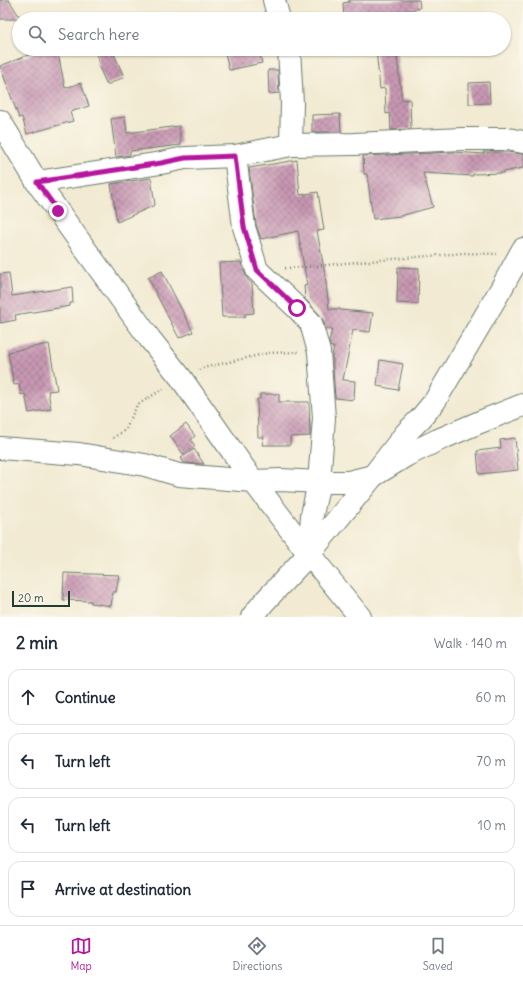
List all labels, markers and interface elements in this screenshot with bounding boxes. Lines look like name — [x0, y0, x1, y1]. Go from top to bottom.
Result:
search box — [12, 12, 511, 56]
icon: search — [26, 23, 48, 45]
text: Search here — [58, 25, 139, 44]
route end — [49, 202, 67, 220]
route start — [288, 299, 306, 317]
scale bar — [12, 589, 70, 608]
text: 20 m — [18, 591, 44, 605]
text: 2 min — [16, 632, 58, 654]
text: Walk · 140 m — [434, 635, 507, 652]
icon: ahead — [17, 686, 39, 708]
text: Continue — [55, 688, 116, 707]
text: 60 m — [475, 689, 506, 706]
icon: left — [17, 750, 39, 772]
text: Turn left — [55, 752, 110, 771]
text: 70 m — [477, 753, 506, 770]
icon: left — [17, 814, 39, 836]
text: Turn left — [55, 816, 110, 835]
text: 10 m — [478, 817, 506, 834]
icon: arrive — [17, 878, 39, 900]
text: Arrive at destination — [55, 880, 191, 899]
tab: Map — [70, 935, 92, 973]
tab: Directions — [233, 935, 282, 973]
tab: Saved — [423, 935, 453, 973]

